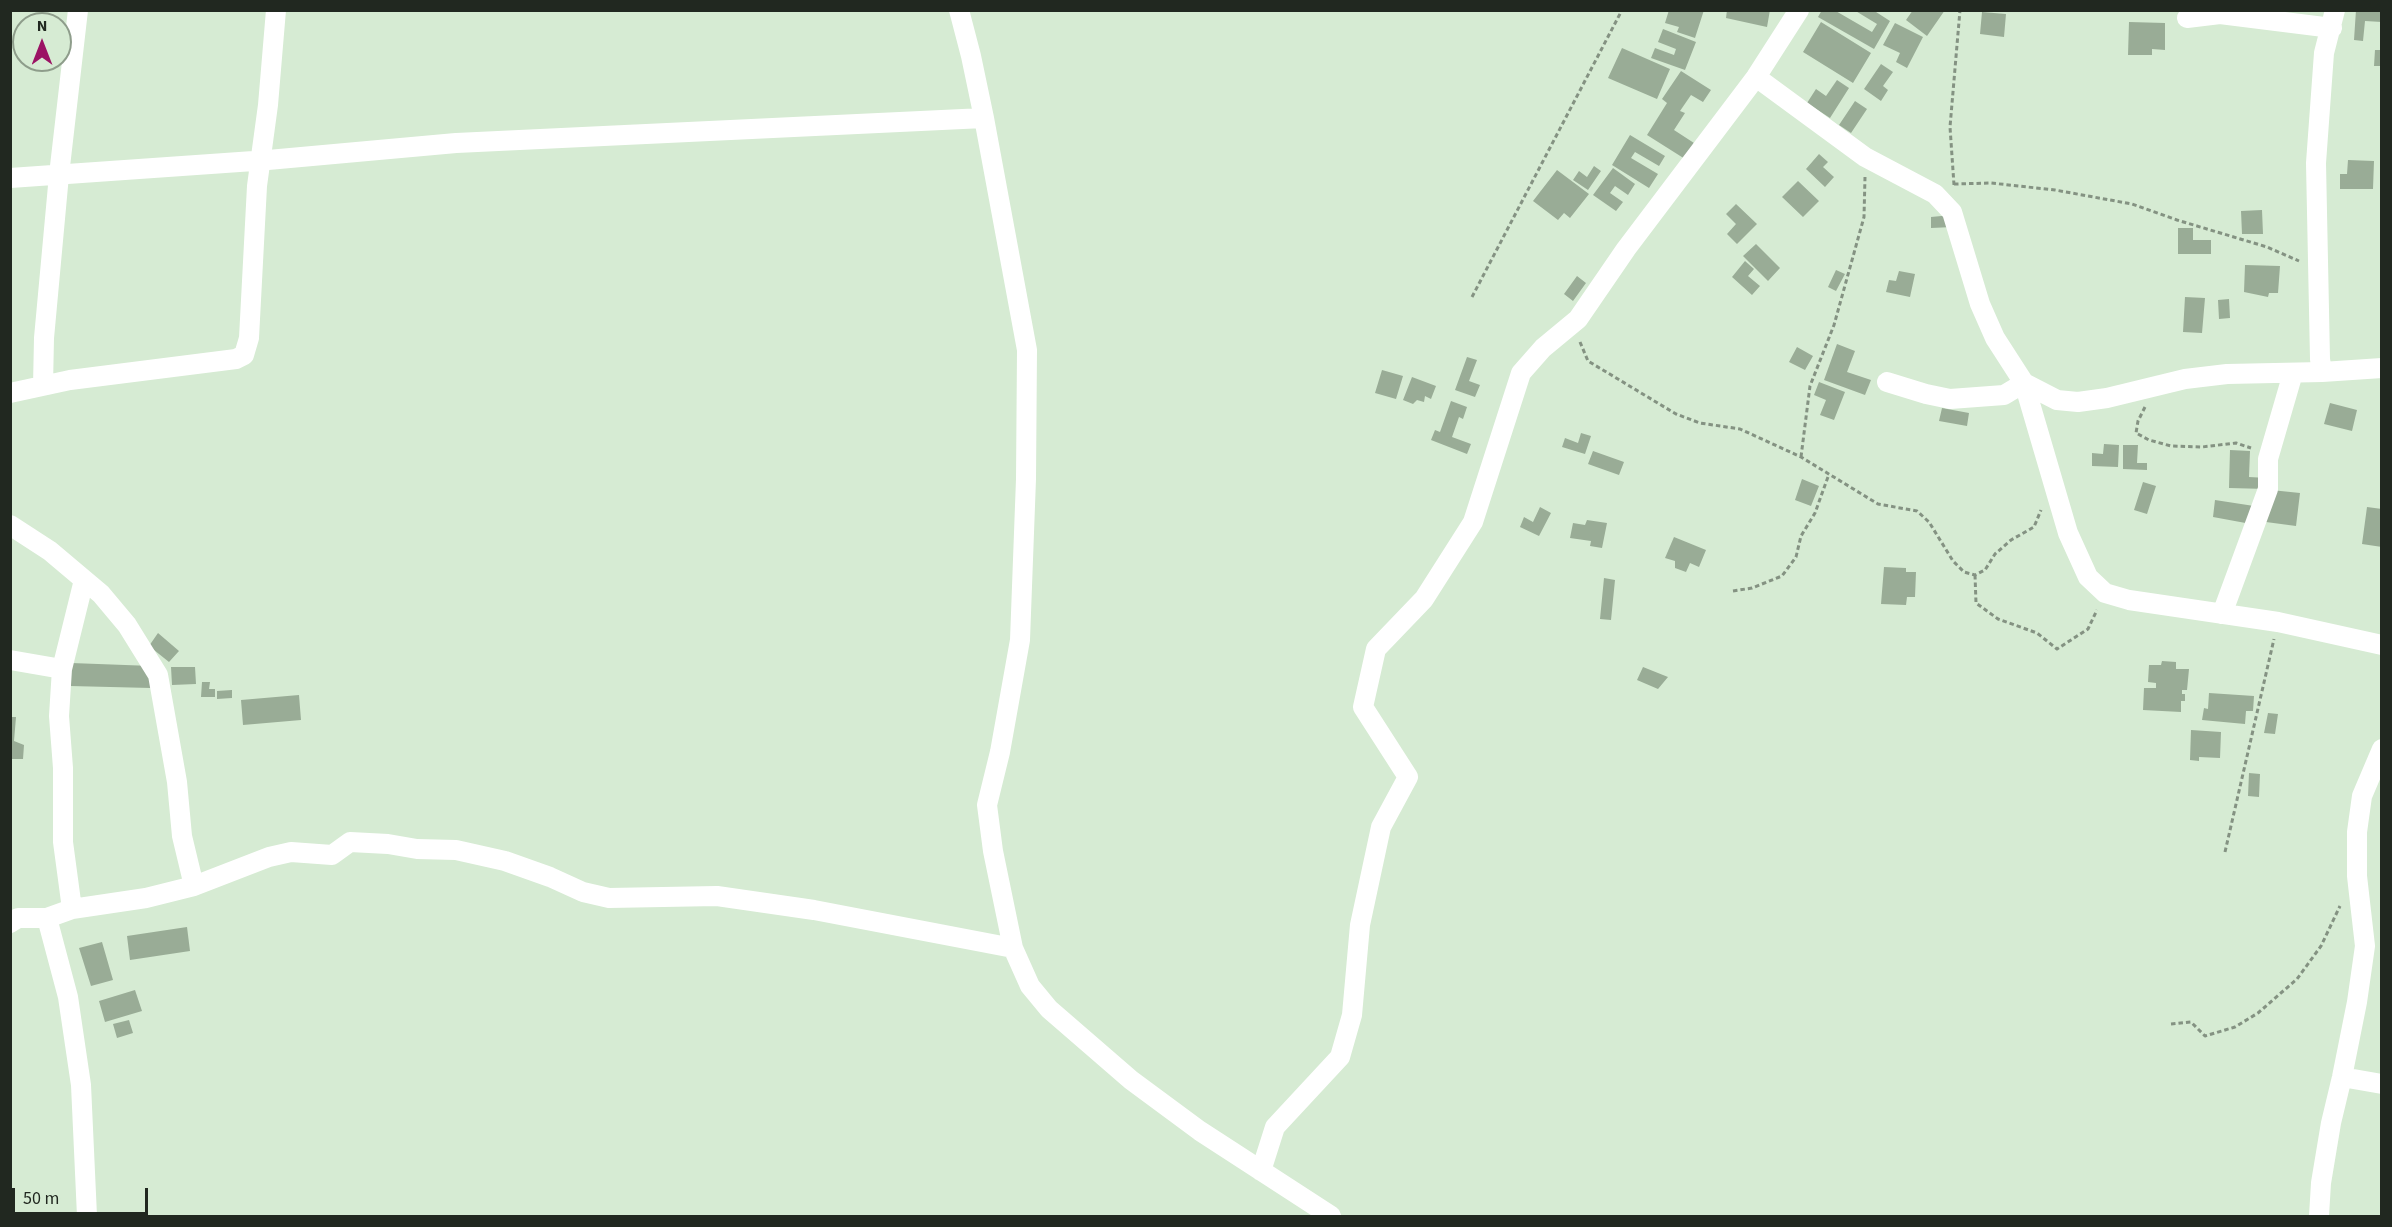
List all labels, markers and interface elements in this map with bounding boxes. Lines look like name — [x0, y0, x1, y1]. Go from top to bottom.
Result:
north arrow — [12, 12, 72, 72]
text: N — [37, 15, 47, 37]
scale bar — [15, 1176, 152, 1214]
text: 50 m — [23, 1186, 59, 1211]

